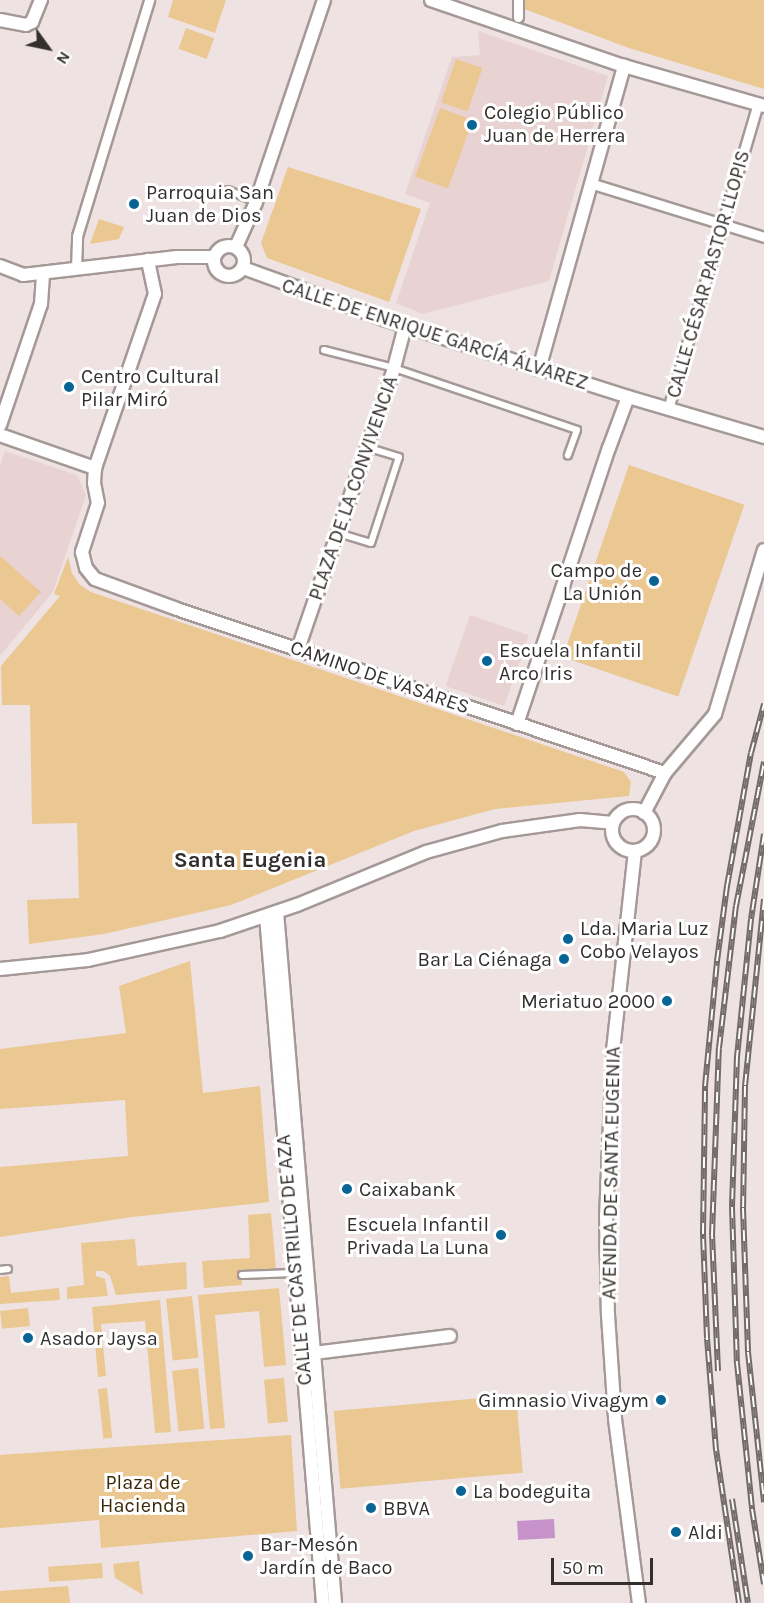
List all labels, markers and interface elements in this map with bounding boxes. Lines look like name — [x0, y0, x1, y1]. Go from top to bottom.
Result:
north arrow — [18, 18, 78, 78]
text: N — [52, 48, 75, 68]
place label: Colegio Público Juan de Herrera — [484, 101, 625, 148]
marker: Colegio Público Juan de Herrera — [465, 118, 479, 132]
street label: CALLE CÉSAR PASTOR LLOPIS — [661, 147, 755, 401]
place label: Parroquia San Juan de Dios — [146, 180, 274, 227]
marker: Parroquia San Juan de Dios — [127, 197, 141, 211]
street label: CALLE DE ENRIQUE GARCÍA ÁLVAREZ — [279, 273, 591, 395]
place label: Centro Cultural Pilar Miró — [81, 364, 219, 411]
street label: PLAZA DE LA CONVIVENCIA — [303, 373, 403, 603]
marker: Centro Cultural Pilar Miró — [62, 380, 76, 394]
place label: Campo de La Unión — [551, 558, 642, 605]
marker: Campo de La Unión — [647, 574, 661, 588]
street label: CAMINO DE VASARES — [287, 635, 473, 719]
place label: Escuela Infantil Arco Iris — [499, 638, 641, 685]
marker: Escuela Infantil Arco Iris — [480, 654, 494, 668]
district label: Santa Eugenia — [174, 848, 326, 874]
place label: Lda. Maria Luz Cobo Velayos — [580, 916, 708, 963]
marker: Lda. Maria Luz Cobo Velayos — [561, 932, 575, 946]
place label: Bar La Ciénaga — [418, 947, 552, 971]
marker: Bar La Ciénaga — [557, 952, 571, 966]
place label: Meriatuo 2000 — [521, 989, 655, 1013]
marker: Meriatuo 2000 — [660, 994, 674, 1008]
street label: AVENIDA DE SANTA EUGENIA — [597, 1046, 625, 1300]
street label: CALLE DE CASTRILLO DE AZA — [271, 1134, 317, 1386]
place label: Caixabank — [359, 1177, 456, 1201]
marker: Caixabank — [340, 1182, 354, 1196]
place label: Escuela Infantil Privada La Luna — [346, 1212, 489, 1259]
marker: Escuela Infantil Privada La Luna — [494, 1228, 508, 1242]
place label: Asador Jaysa — [40, 1326, 158, 1350]
marker: Asador Jaysa — [21, 1331, 35, 1345]
place label: Gimnasio Vivagym — [478, 1388, 649, 1412]
marker: Gimnasio Vivagym — [654, 1393, 668, 1407]
park label: Plaza de Hacienda — [100, 1471, 186, 1518]
place label: La bodeguita — [473, 1479, 591, 1503]
marker: La bodeguita — [454, 1484, 468, 1498]
place label: BBVA — [383, 1496, 430, 1520]
marker: BBVA — [364, 1501, 378, 1515]
place label: Aldi — [688, 1520, 723, 1544]
marker: Aldi — [669, 1525, 683, 1539]
place label: Bar-Mesón Jardín de Baco — [260, 1532, 392, 1579]
scale bar — [554, 1546, 656, 1584]
marker: Bar-Mesón Jardín de Baco — [241, 1549, 255, 1563]
text: 50 m — [562, 1557, 604, 1579]

